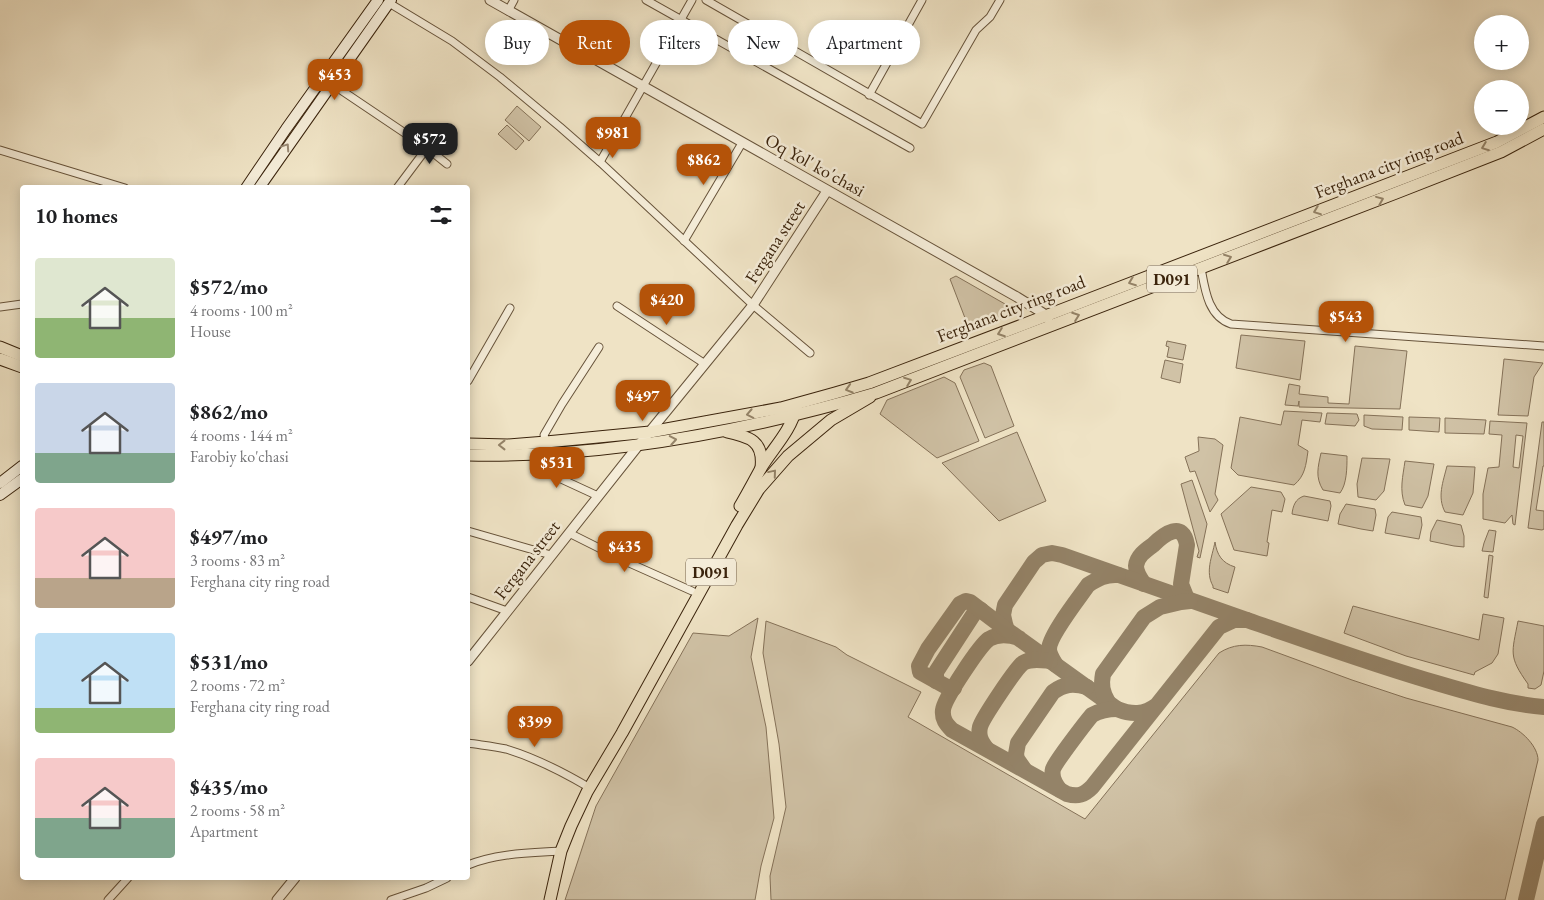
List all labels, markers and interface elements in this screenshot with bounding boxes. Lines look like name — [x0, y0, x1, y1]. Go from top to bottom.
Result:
map controls — [1474, 15, 1529, 135]
button: + — [1474, 15, 1529, 70]
chip: Buy — [485, 20, 549, 65]
chip: Rent — [559, 20, 630, 65]
chip: Filters — [640, 20, 718, 65]
chip: New — [728, 20, 798, 65]
chip: Apartment — [808, 20, 920, 65]
pin: $453 — [305, 58, 365, 101]
text: $453 — [319, 64, 351, 85]
button: − — [1474, 80, 1529, 135]
pin: $981 — [583, 116, 643, 159]
pin: $572 — [400, 122, 460, 165]
text: $981 — [597, 122, 629, 143]
street label: Ferghana city ring road — [1311, 125, 1467, 203]
text: $572 — [414, 128, 446, 149]
street label: Oq Yol' ko'chasi — [761, 128, 870, 202]
one-way arrow — [1481, 140, 1490, 151]
one-way arrow — [280, 144, 289, 153]
pin: $862 — [674, 144, 734, 186]
text: $862 — [688, 149, 720, 170]
street label: Fergana street — [739, 196, 810, 287]
one-way arrow — [1375, 196, 1383, 206]
icon: filters — [427, 201, 455, 229]
text: 10 homes — [35, 202, 118, 229]
one-way arrow — [1313, 205, 1322, 215]
one-way arrow — [1223, 253, 1231, 263]
road number: D091 — [1147, 266, 1197, 292]
street label: Ferghana city ring road — [933, 269, 1089, 347]
text: $572/mo — [190, 273, 268, 300]
one-way arrow — [1129, 276, 1137, 286]
icon: home — [75, 278, 135, 338]
pin: $420 — [637, 284, 697, 326]
text: $420 — [651, 289, 683, 310]
text: 4 rooms · 100 m² — [190, 300, 293, 321]
pin: $543 — [1316, 300, 1376, 343]
text: $543 — [1330, 306, 1362, 327]
one-way arrow — [1071, 312, 1080, 322]
text: House — [190, 321, 231, 342]
one-way arrow — [997, 327, 1006, 337]
one-way arrow — [903, 376, 912, 387]
pin: $497 — [613, 380, 673, 422]
one-way arrow — [845, 384, 853, 394]
text: $497 — [627, 385, 659, 406]
text: $862/mo — [190, 398, 268, 425]
icon: home — [75, 403, 135, 463]
one-way arrow — [746, 409, 755, 419]
text: 4 rooms · 144 m² — [190, 425, 293, 446]
one-way arrow — [668, 435, 677, 445]
one-way arrow — [498, 439, 506, 450]
text: Farobiy ko'chasi — [190, 446, 289, 467]
pin: $531 — [527, 446, 587, 489]
text: $531 — [541, 452, 573, 473]
one-way arrow — [767, 470, 776, 479]
street label: Fergana street — [489, 515, 565, 604]
text: $497/mo — [190, 523, 268, 550]
icon: home — [75, 528, 135, 588]
pin: $435 — [595, 530, 655, 573]
text: $435 — [609, 536, 641, 557]
text: 3 rooms · 83 m² — [190, 550, 285, 571]
road number: D091 — [686, 558, 736, 586]
text: Ferghana city ring road — [190, 571, 330, 592]
text: $531/mo — [190, 648, 268, 675]
icon: home — [75, 653, 135, 713]
text: 2 rooms · 72 m² — [190, 675, 285, 696]
text: Ferghana city ring road — [190, 696, 330, 717]
pin: $399 — [505, 706, 565, 748]
text: $399 — [519, 711, 551, 732]
text: $435/mo — [190, 773, 268, 800]
icon: home — [75, 778, 135, 838]
text: 2 rooms · 58 m² — [190, 800, 285, 821]
text: Apartment — [190, 821, 258, 842]

